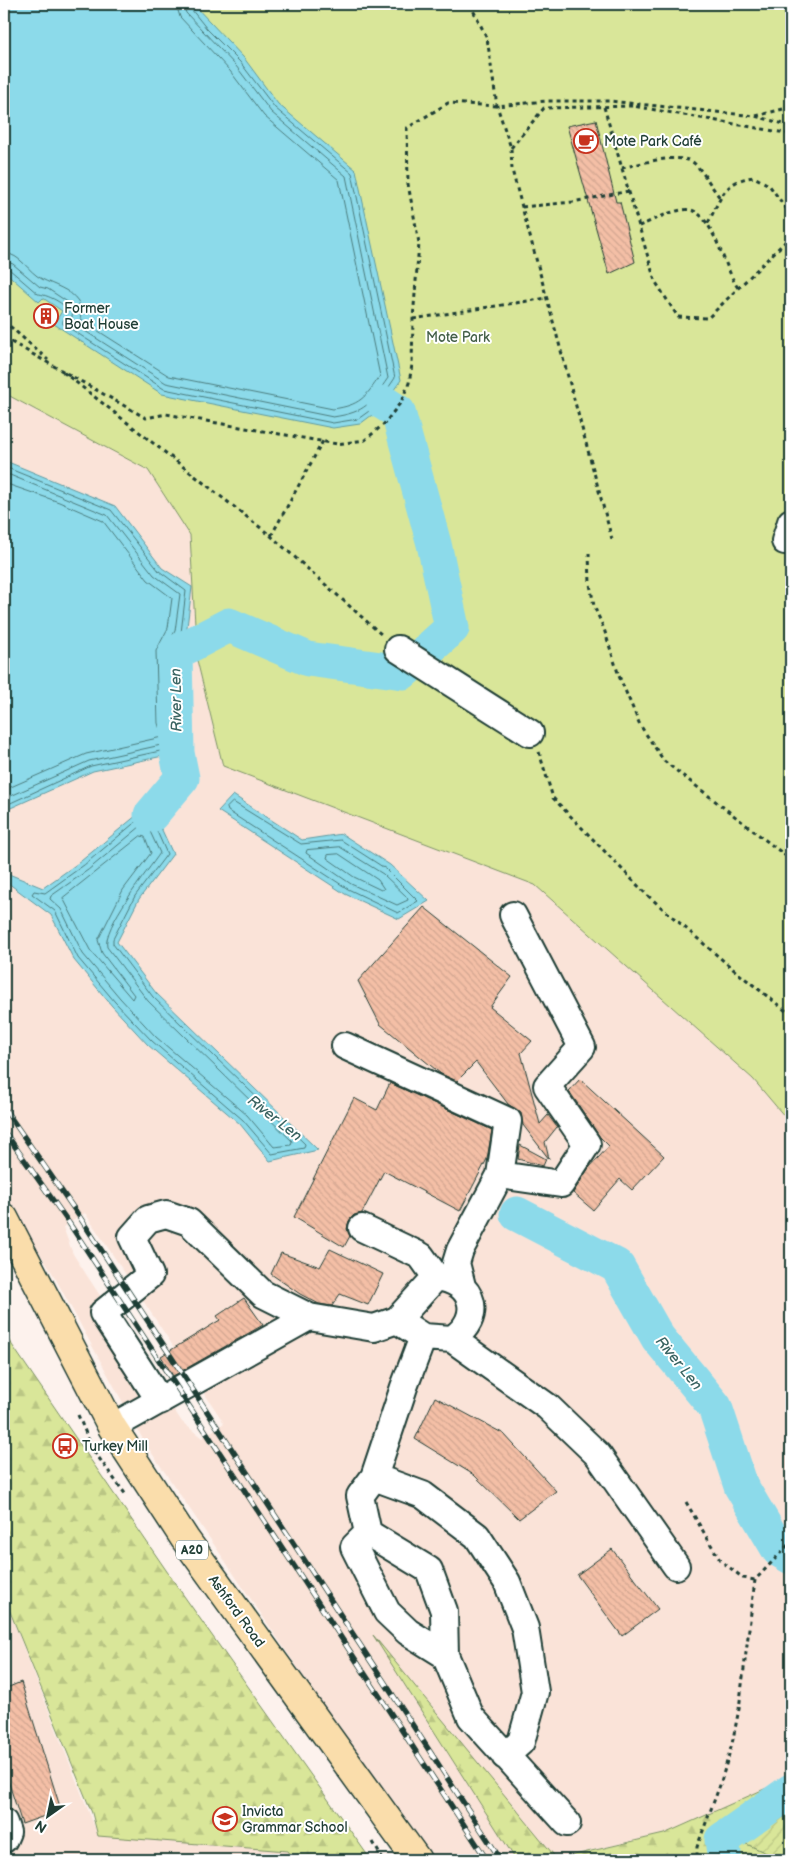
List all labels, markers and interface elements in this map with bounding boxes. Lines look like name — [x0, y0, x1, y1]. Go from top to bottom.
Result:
cafe icon: Mote Park Café — [573, 128, 599, 154]
place label: Mote Park Café — [604, 133, 702, 150]
place label: Former Boat House — [64, 300, 139, 333]
building icon: Former Boat House — [33, 303, 59, 329]
park label: Mote Park — [426, 329, 490, 346]
water label: River Len — [166, 668, 187, 732]
water label: River Len — [244, 1091, 306, 1146]
water label: River Len — [651, 1333, 706, 1394]
bus stop icon: Turkey Mill — [52, 1433, 78, 1459]
place label: Turkey Mill — [82, 1438, 148, 1455]
road number: A20 — [176, 1540, 208, 1560]
street label: Ashford Road — [205, 1572, 268, 1651]
north arrow — [22, 1792, 72, 1842]
place label: Invicta Grammar School — [242, 1803, 348, 1836]
school or university icon: Invicta Grammar School — [212, 1806, 238, 1832]
text: N — [32, 1816, 50, 1836]

